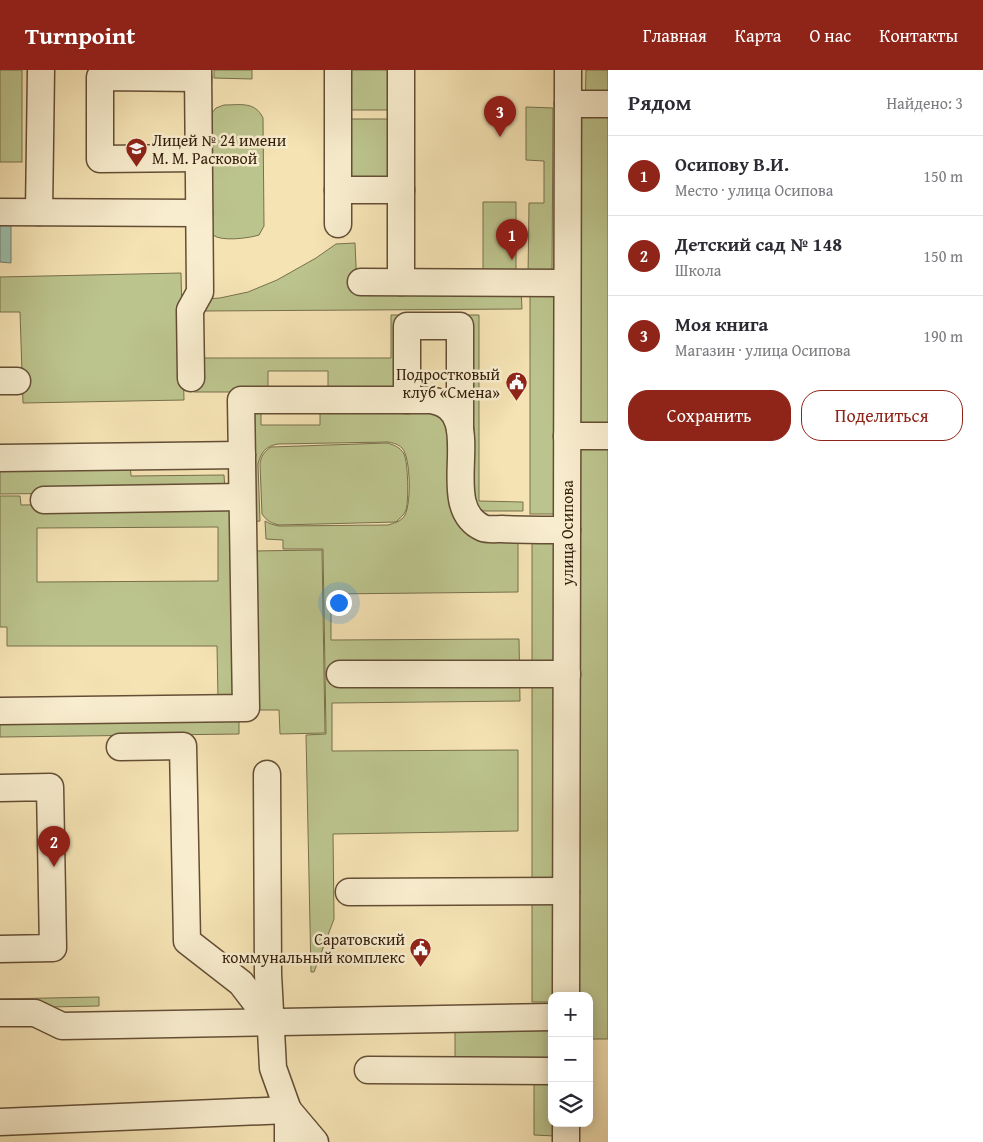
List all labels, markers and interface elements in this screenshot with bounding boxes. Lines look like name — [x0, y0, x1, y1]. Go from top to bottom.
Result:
text: Turnpoint — [25, 18, 135, 53]
text: Главная — [643, 22, 707, 49]
text: Карта — [735, 22, 781, 49]
text: О нас — [809, 22, 851, 49]
text: Контакты — [879, 22, 958, 49]
text: Рядом — [628, 87, 691, 118]
text: Найдено: 3 — [886, 91, 963, 115]
pin: 3 — [484, 96, 516, 137]
place label: Лицей № 24 имени М. М. Расковой — [152, 128, 287, 170]
school or university icon: Лицей № 24 имени М. М. Расковой — [124, 137, 148, 168]
text: Осипову В.И. — [675, 150, 789, 178]
text: 1 — [640, 164, 648, 188]
text: 150 m — [923, 164, 963, 188]
text: Место · улица Осипова — [675, 178, 833, 202]
pin: 1 — [496, 219, 528, 260]
text: Детский сад № 148 — [675, 230, 842, 258]
text: 2 — [640, 244, 648, 268]
text: 150 m — [923, 244, 963, 268]
text: Школа — [675, 258, 721, 282]
text: Моя книга — [675, 310, 768, 338]
text: 3 — [640, 324, 648, 348]
text: 190 m — [923, 324, 963, 348]
text: Магазин · улица Осипова — [675, 338, 851, 362]
place label: Подростковый клуб «Смена» — [396, 362, 500, 404]
public building icon: Подростковый клуб «Смена» — [504, 371, 528, 402]
button: Сохранить — [628, 390, 791, 441]
button: Поделиться — [801, 390, 963, 441]
street label: улица Осипова — [555, 480, 579, 587]
your location — [326, 590, 352, 616]
pin: 2 — [38, 826, 70, 867]
place label: Саратовский коммунальный комплекс — [222, 927, 405, 969]
public building icon: Саратовский коммунальный комплекс — [409, 936, 433, 967]
map controls — [548, 992, 593, 1127]
button: + — [548, 992, 593, 1037]
button: − — [548, 1037, 593, 1082]
button: layers — [548, 1082, 593, 1127]

